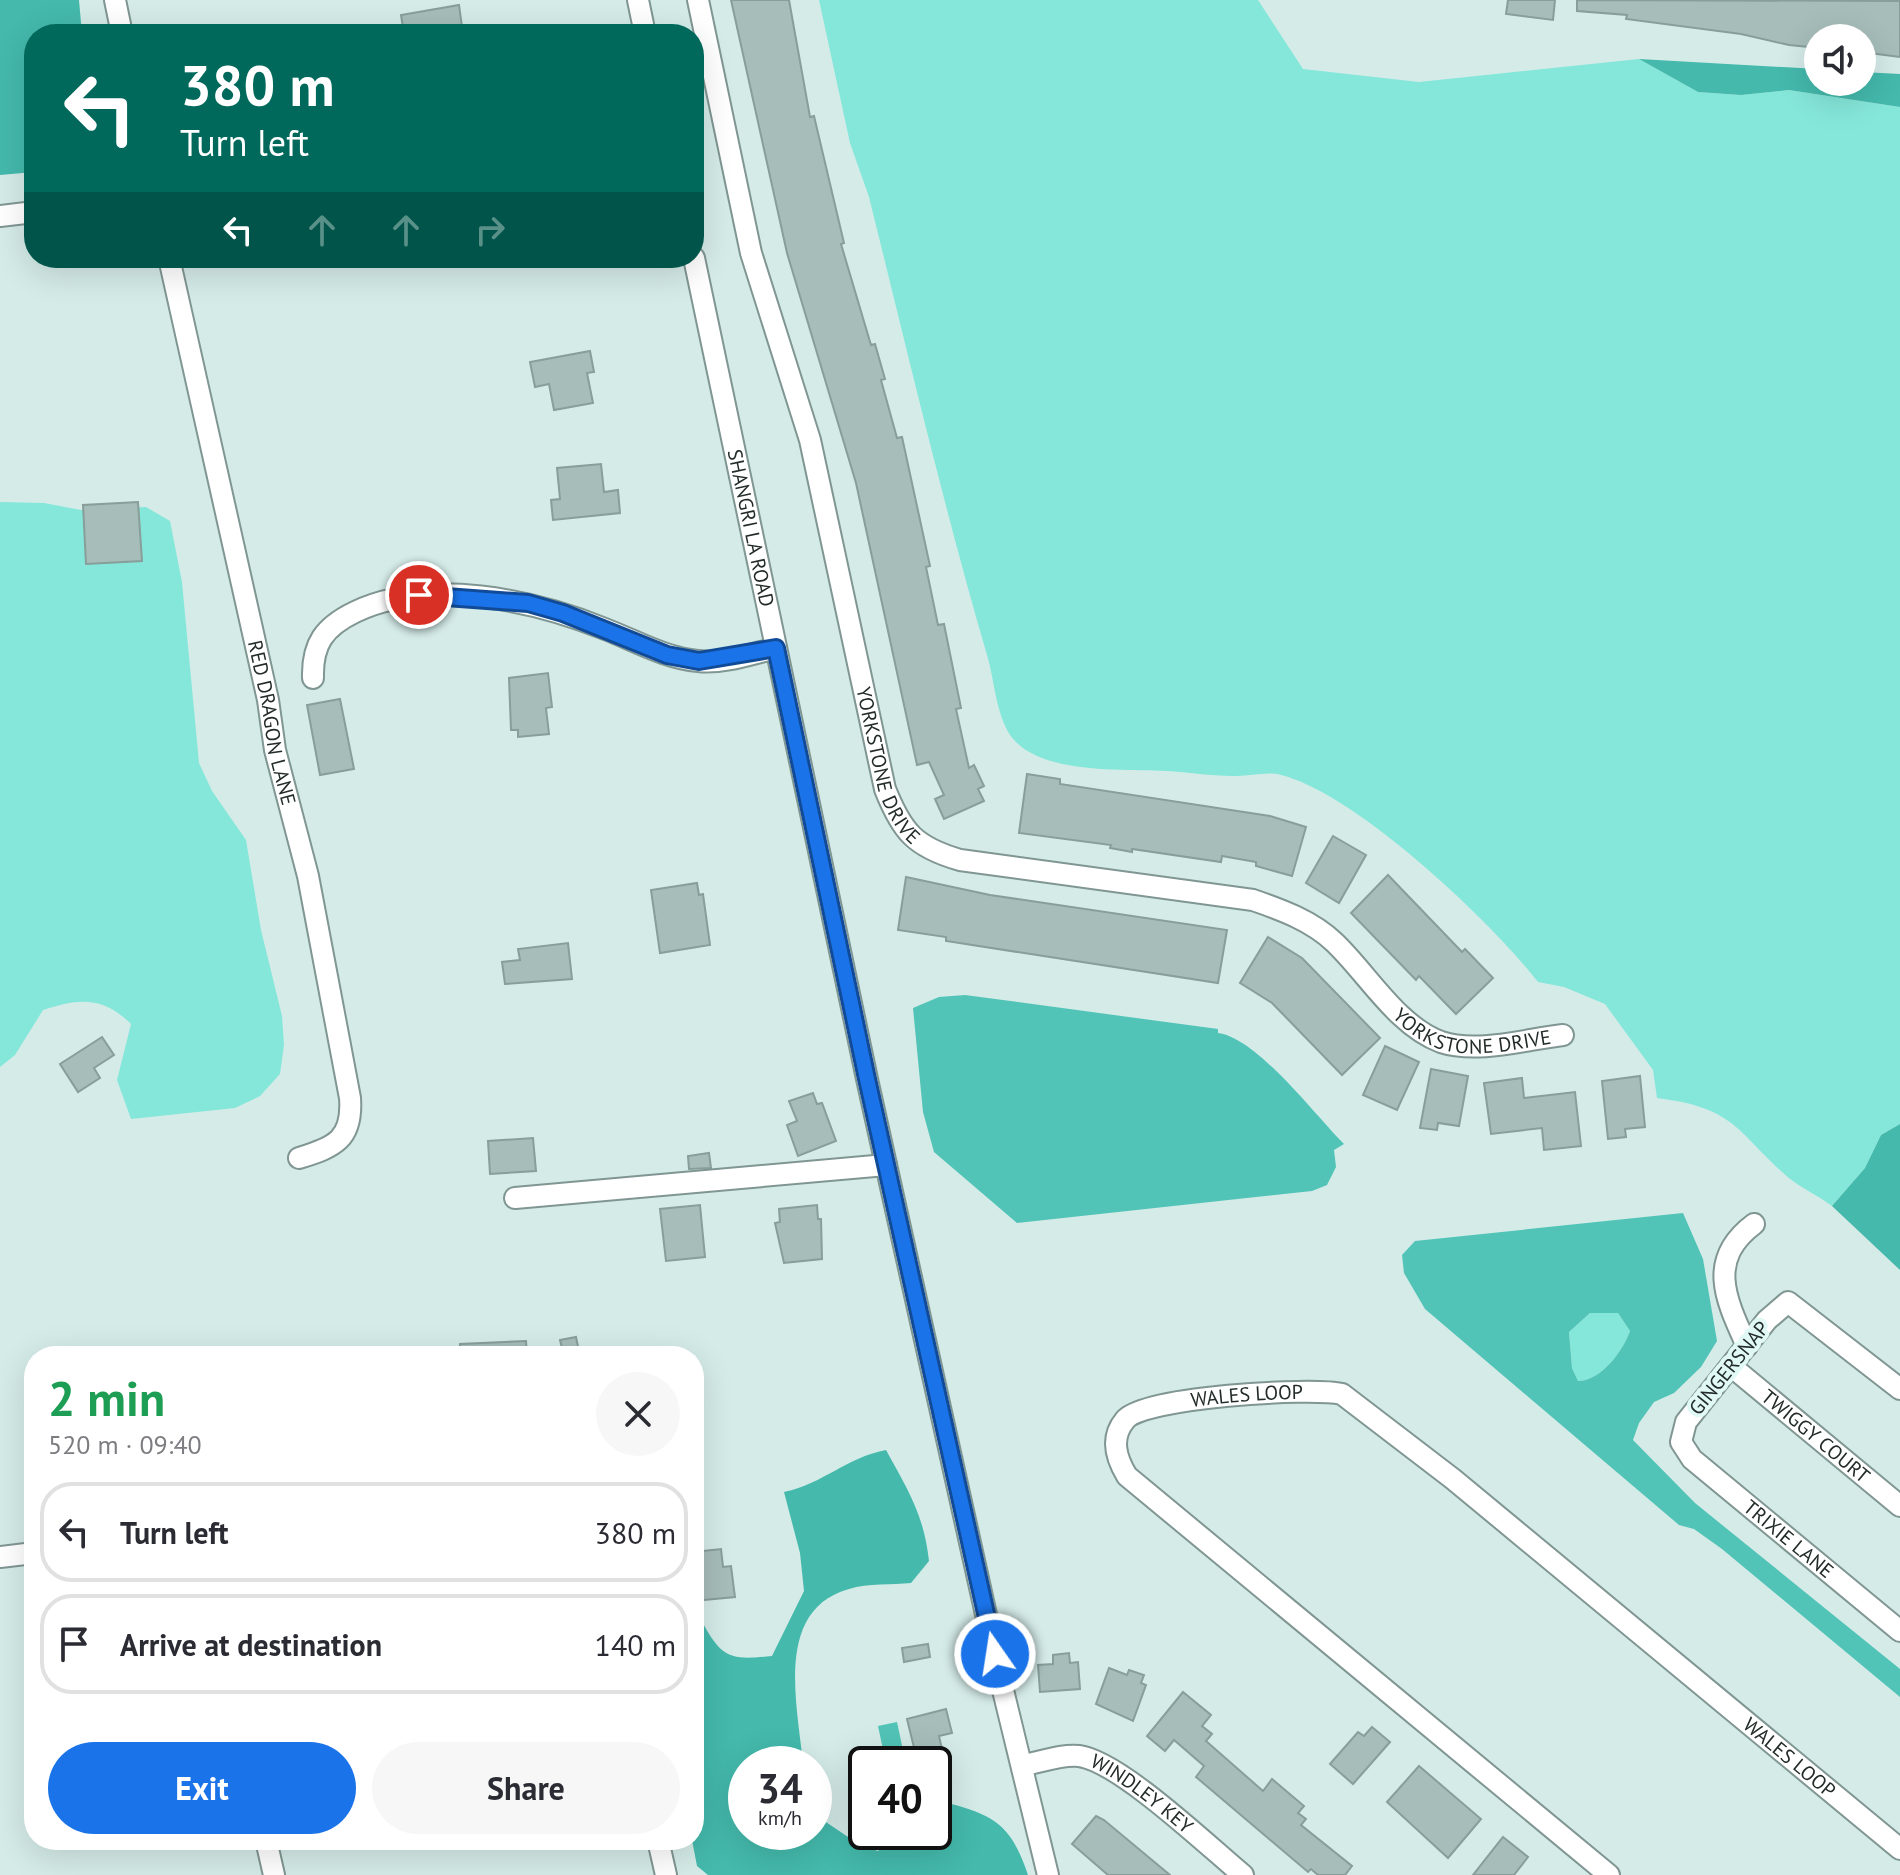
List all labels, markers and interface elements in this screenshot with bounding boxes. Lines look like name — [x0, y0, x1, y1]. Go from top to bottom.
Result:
map controls — [1804, 24, 1876, 96]
button: sound — [1804, 24, 1876, 96]
text: 380 m — [180, 49, 335, 121]
icon: left — [48, 56, 152, 160]
text: Turn left — [180, 119, 309, 166]
icon: left — [216, 208, 260, 252]
icon: ahead — [300, 208, 344, 252]
icon: ahead — [384, 208, 428, 252]
icon: right — [468, 208, 512, 252]
street label: SHANGRI LA ROAD — [722, 447, 780, 609]
pin — [385, 561, 453, 629]
icon: arrive — [397, 573, 441, 617]
street label: RED DRAGON LANE — [242, 638, 302, 808]
street label: YORKSTONE DRIVE — [850, 685, 926, 850]
street label: YORKSTONE DRIVE — [1388, 1002, 1553, 1060]
street label: GINGERSNAP — [1683, 1316, 1775, 1420]
text: 2 min — [48, 1367, 165, 1429]
button: close — [596, 1372, 680, 1456]
street label: WALES LOOP — [1189, 1379, 1303, 1413]
street label: TWIGGY COURT — [1756, 1384, 1875, 1489]
text: 520 m · 09:40 — [48, 1428, 202, 1461]
street label: TRIXIE LANE — [1738, 1494, 1839, 1584]
icon: left — [52, 1510, 96, 1554]
text: Turn left — [120, 1513, 228, 1552]
text: 380 m — [595, 1513, 676, 1552]
position arrow — [953, 1612, 1037, 1696]
icon: arrive — [52, 1622, 96, 1666]
text: Arrive at destination — [120, 1625, 382, 1664]
text: 140 m — [595, 1625, 676, 1664]
street label: WALES LOOP — [1738, 1712, 1841, 1803]
button: Exit — [48, 1742, 356, 1834]
button: Share — [372, 1742, 680, 1834]
speed limit sign: 40 — [848, 1746, 952, 1850]
street label: WINDLEY KEY — [1087, 1748, 1199, 1840]
text: 34 — [757, 1762, 803, 1814]
text: km/h — [758, 1805, 802, 1831]

